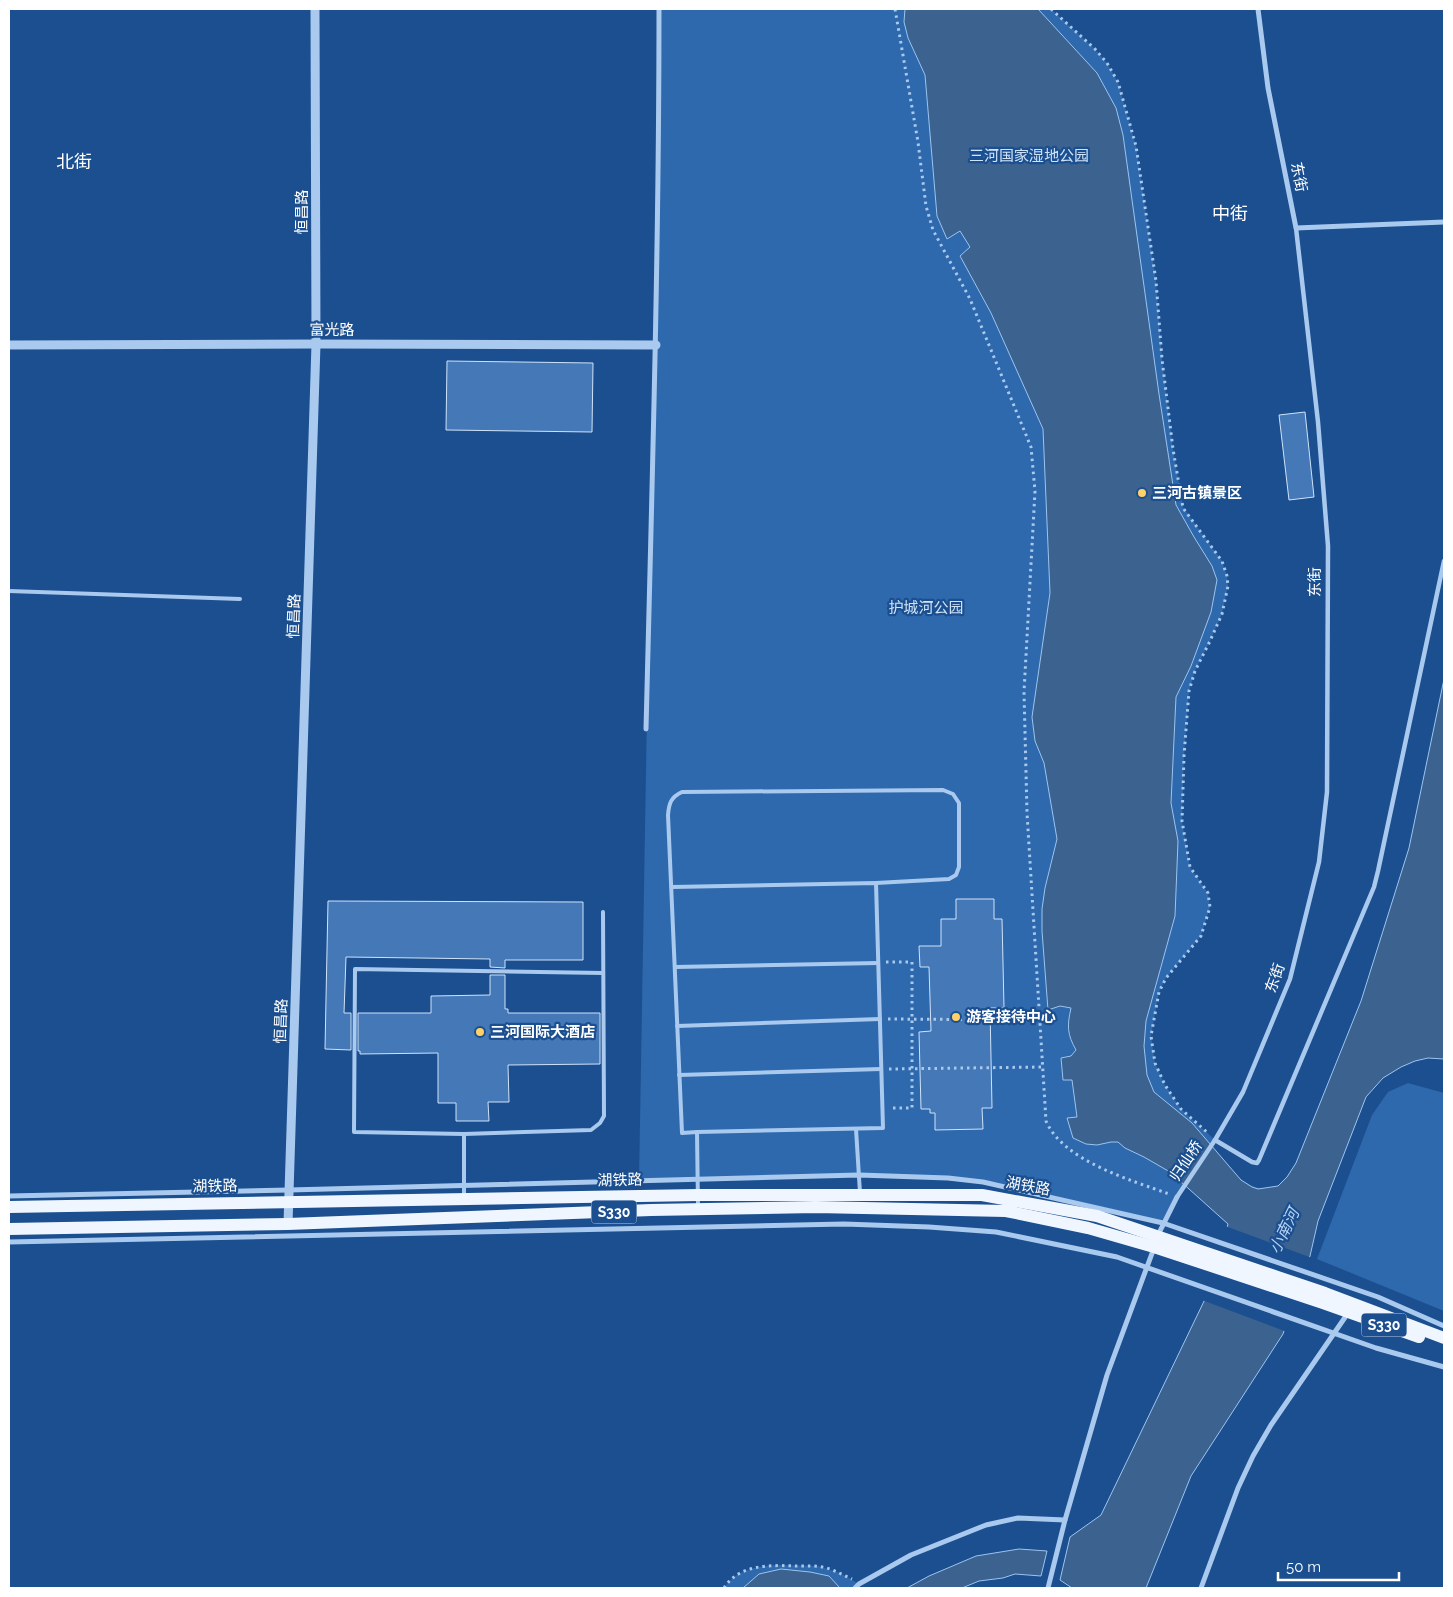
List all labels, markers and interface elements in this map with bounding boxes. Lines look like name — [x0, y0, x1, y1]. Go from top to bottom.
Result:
park label: 三河国家湿地公园 — [969, 147, 1089, 165]
district label: 北街 — [56, 151, 92, 172]
street label: 东街 — [1287, 161, 1311, 193]
street label: 恒昌路 — [293, 189, 311, 235]
district label: 中街 — [1212, 203, 1248, 224]
street label: 富光路 — [309, 321, 355, 339]
place label: 三河古镇景区 — [1152, 484, 1242, 502]
marker: 三河古镇景区 — [1136, 487, 1148, 499]
street label: 东街 — [1306, 567, 1324, 597]
street label: 恒昌路 — [284, 593, 304, 639]
park label: 护城河公园 — [888, 599, 964, 617]
street label: 东街 — [1262, 961, 1288, 995]
street label: 恒昌路 — [271, 998, 291, 1044]
place label: 游客接待中心 — [966, 1008, 1056, 1026]
marker: 游客接待中心 — [950, 1011, 962, 1023]
place label: 三河国际大酒店 — [490, 1023, 595, 1041]
marker: 三河国际大酒店 — [474, 1026, 486, 1038]
street label: 归仙桥 — [1166, 1137, 1206, 1185]
street label: 湖铁路 — [597, 1171, 643, 1189]
street label: 湖铁路 — [1004, 1173, 1052, 1199]
street label: 湖铁路 — [192, 1177, 238, 1195]
road number: S330 — [592, 1200, 636, 1224]
water label: 小南河 — [1265, 1203, 1304, 1257]
road number: S330 — [1362, 1314, 1406, 1336]
scale bar — [1278, 1550, 1399, 1582]
text: 50 m — [1286, 1558, 1321, 1576]

